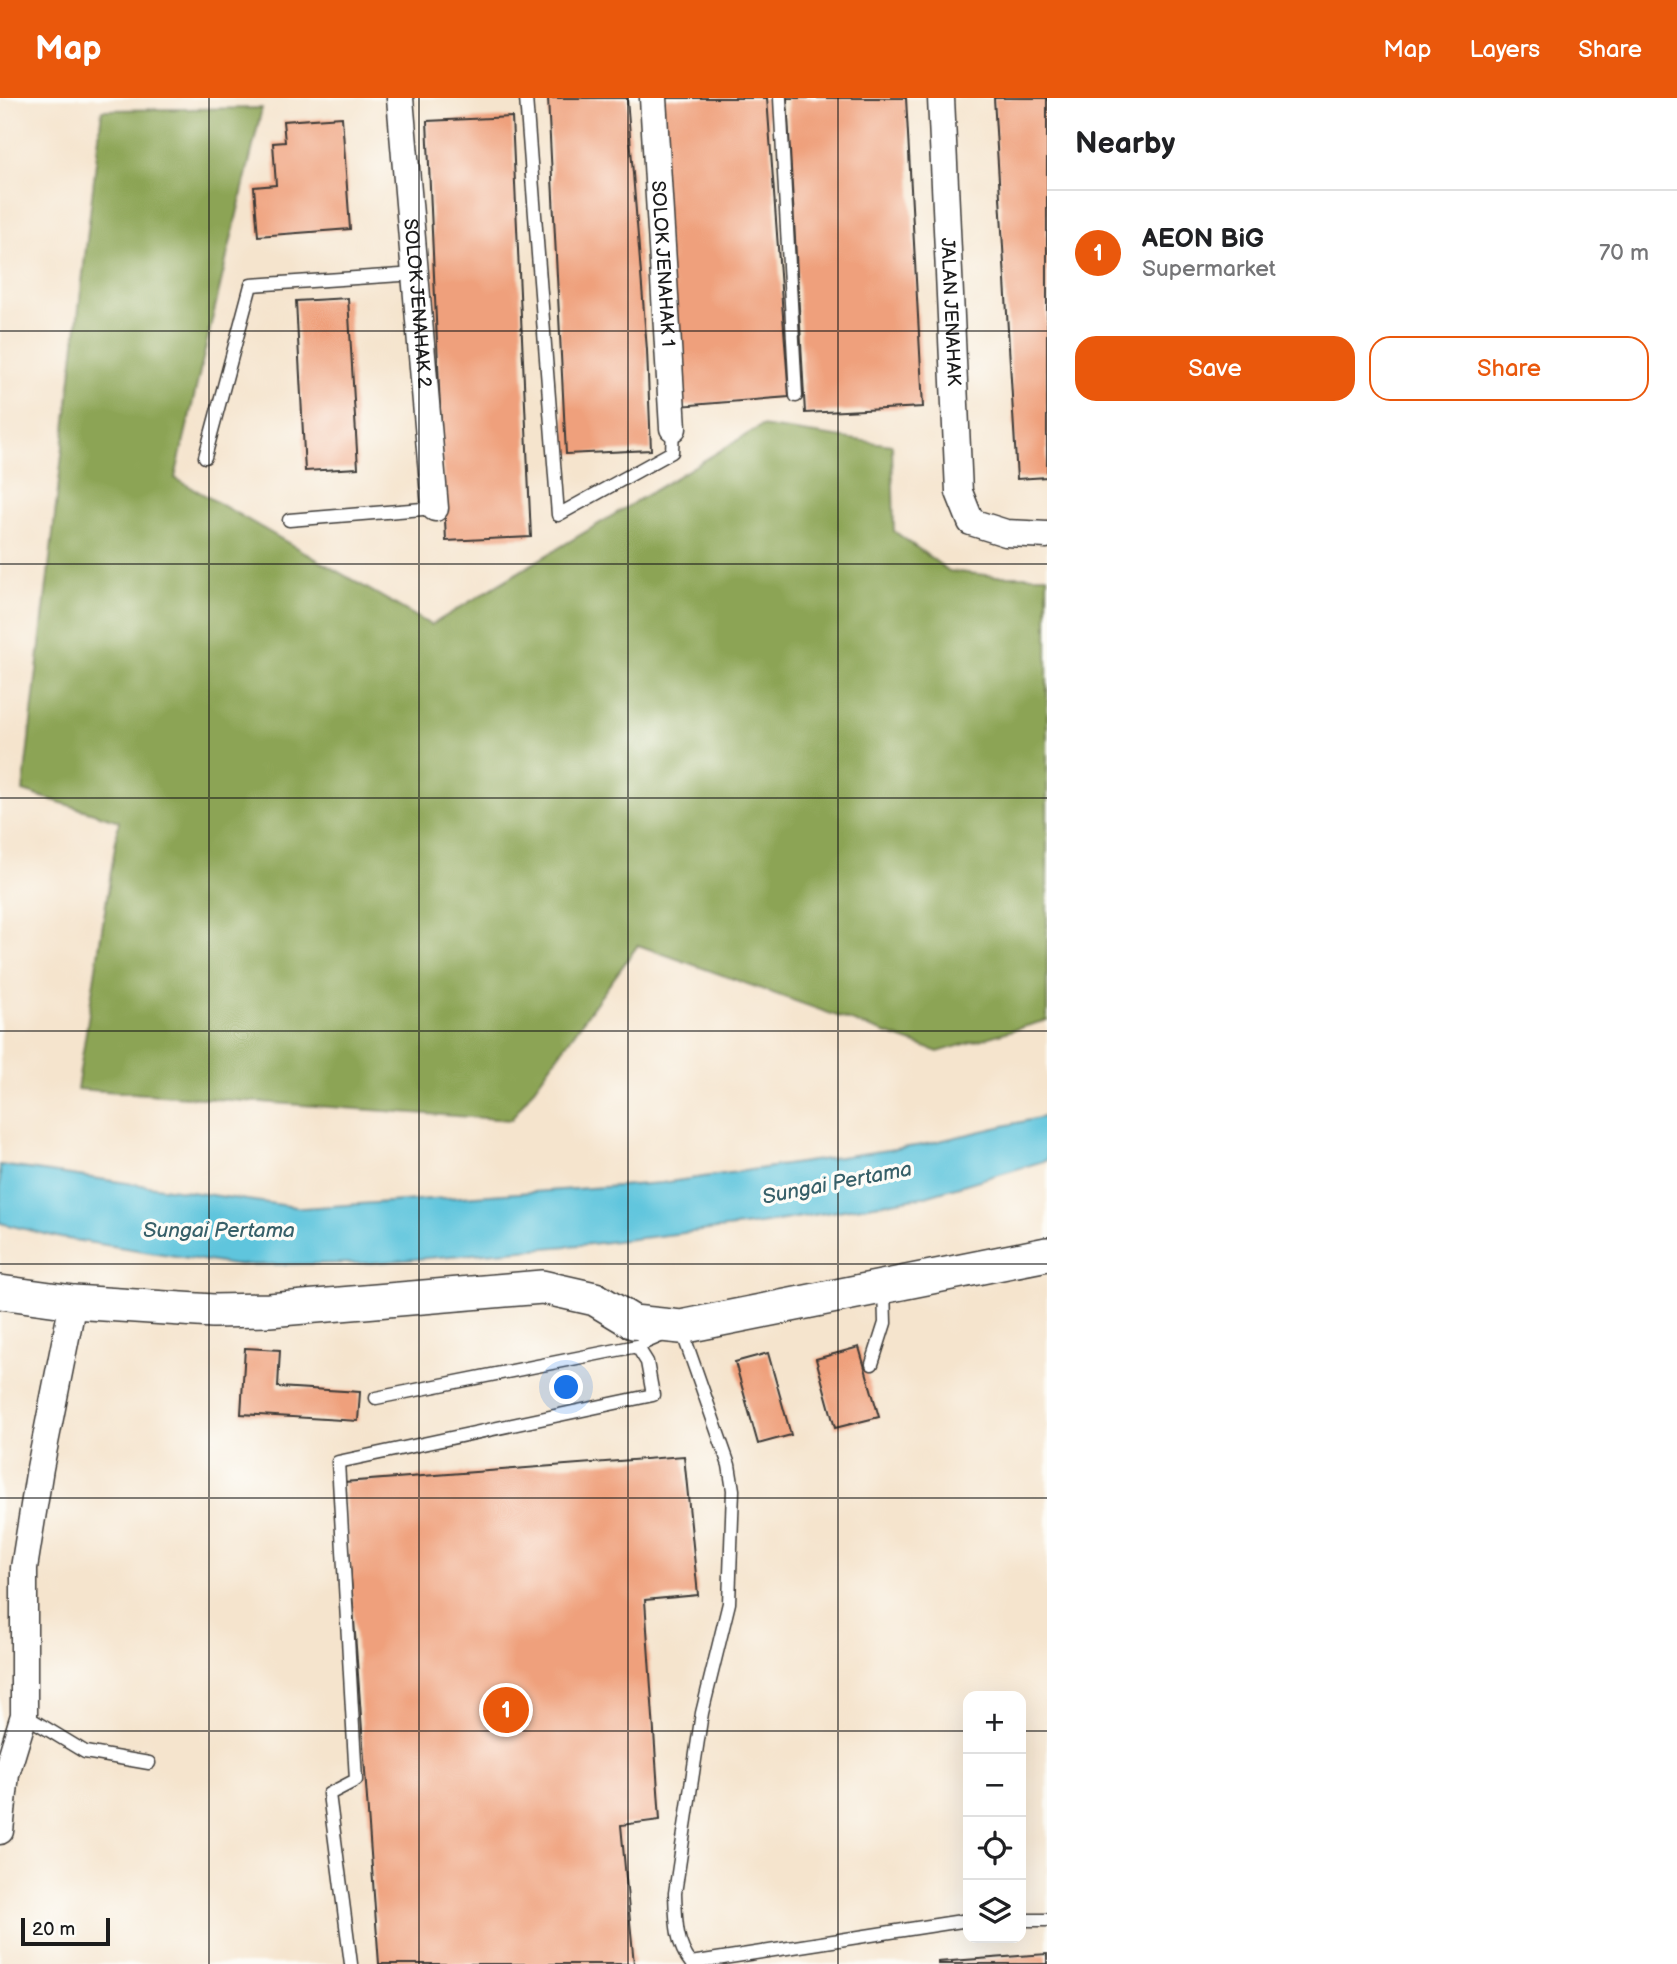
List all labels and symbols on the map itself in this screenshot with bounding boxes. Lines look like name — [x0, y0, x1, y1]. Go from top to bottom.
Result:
street label: SOLOK JENAHAK 1 — [647, 180, 680, 347]
street label: SOLOK JENAHAK 2 — [399, 218, 436, 390]
street label: JALAN JENAHAK — [936, 237, 966, 387]
water label: Sungai Pertama — [760, 1156, 914, 1210]
water label: Sungai Pertama — [143, 1218, 295, 1243]
your location — [549, 1370, 583, 1404]
pin: 1 — [483, 1684, 529, 1736]
scale bar — [21, 1915, 110, 1947]

